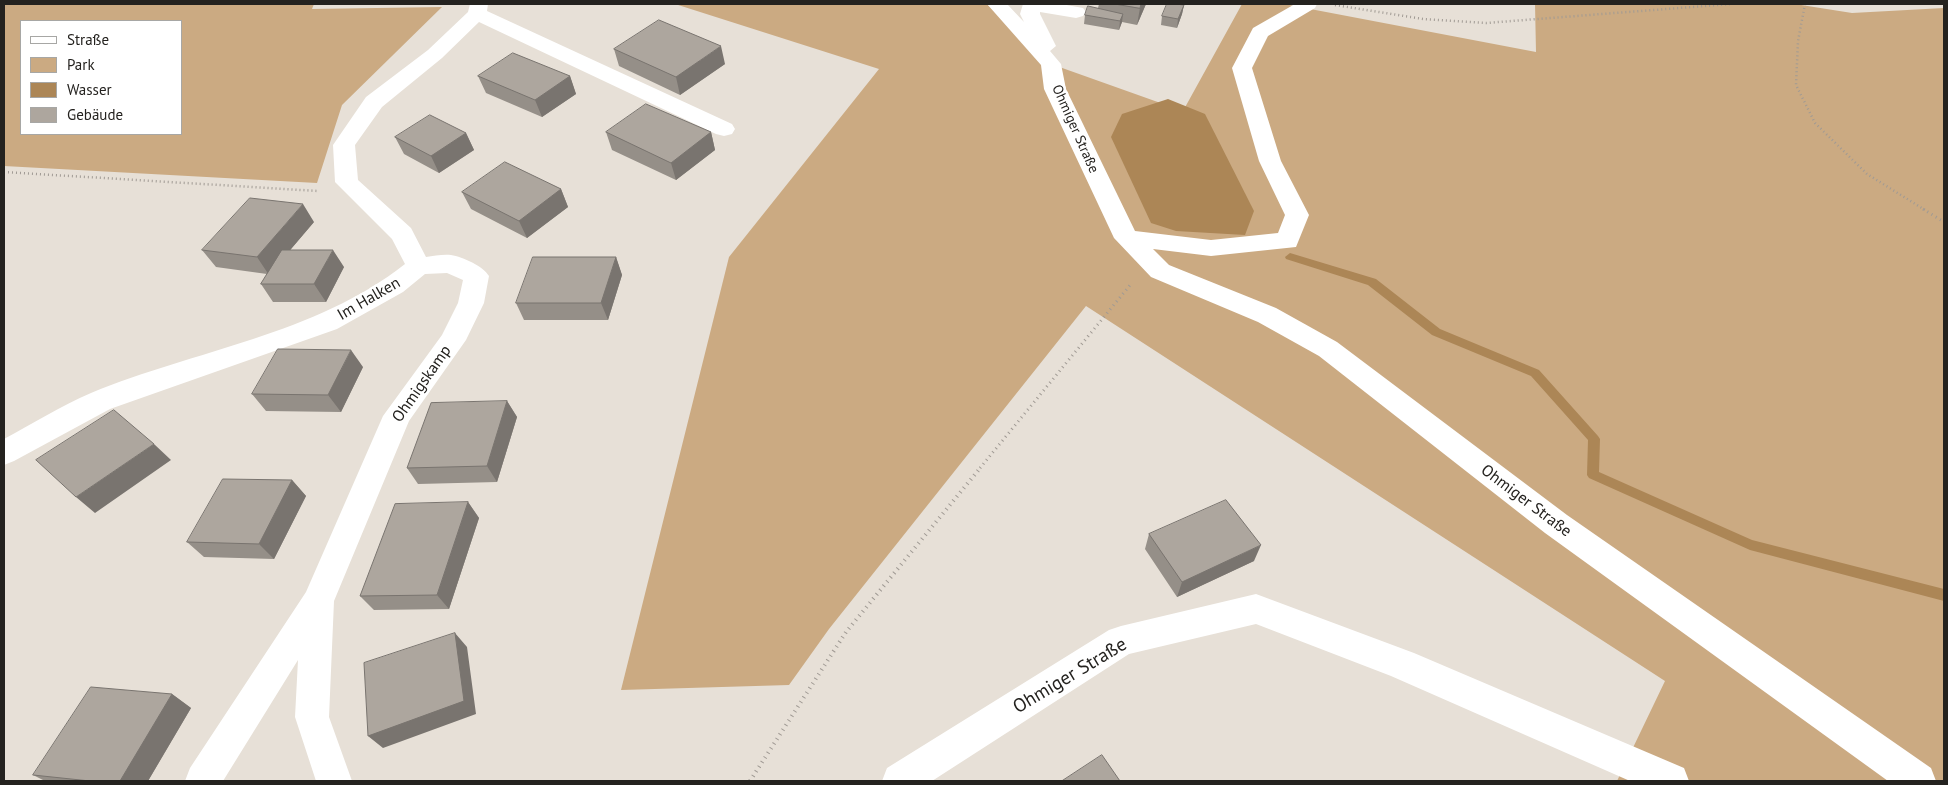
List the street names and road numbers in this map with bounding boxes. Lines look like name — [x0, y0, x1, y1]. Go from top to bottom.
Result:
street label: Ohmiger Straße — [1048, 82, 1102, 176]
street label: Im Halken — [334, 273, 404, 325]
street label: Ohmigskamp — [388, 342, 456, 426]
street label: Ohmiger Straße — [1477, 461, 1575, 541]
street label: Ohmiger Straße — [1009, 633, 1131, 719]

